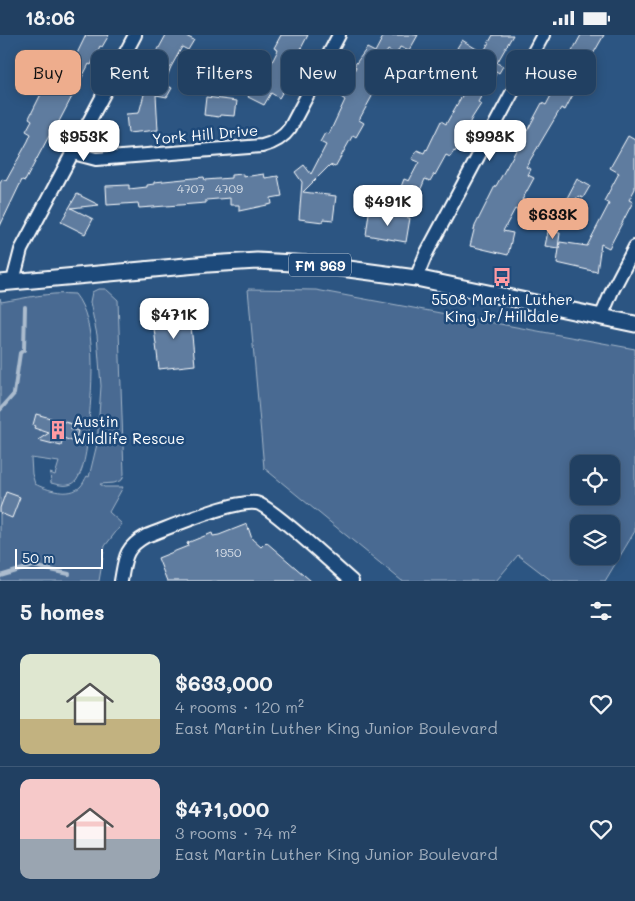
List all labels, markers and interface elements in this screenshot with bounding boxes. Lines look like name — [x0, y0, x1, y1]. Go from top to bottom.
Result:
text: 18:06 — [25, 5, 75, 30]
chip: Buy — [15, 50, 81, 95]
chip: Rent — [91, 50, 168, 95]
chip: Filters — [178, 50, 271, 95]
chip: New — [281, 50, 355, 95]
chip: Apartment — [365, 50, 496, 95]
chip: House — [506, 50, 596, 95]
pin: $953K — [49, 119, 119, 162]
street label: York Hill Drive — [151, 119, 259, 149]
pin: $998K — [455, 119, 525, 162]
text: $953K — [60, 125, 108, 146]
text: $998K — [465, 125, 515, 146]
house number: 4707 — [177, 180, 205, 196]
house number: 4709 — [215, 180, 243, 196]
pin: $491K — [353, 185, 423, 227]
text: $491K — [364, 190, 412, 211]
pin: $633K — [518, 197, 588, 240]
text: $633K — [528, 203, 578, 224]
road number: FM 969 — [289, 253, 351, 277]
bus stop icon: 5508 Martin Luther King Jr/Hilldale — [491, 266, 513, 288]
place label: 5508 Martin Luther King Jr/Hilldale — [431, 289, 573, 326]
pin: $471K — [139, 297, 209, 340]
text: $471K — [151, 303, 197, 324]
place label: Austin Wildlife Rescue — [73, 411, 185, 448]
building icon: Austin Wildlife Rescue — [47, 419, 69, 441]
map controls — [570, 455, 620, 565]
button: locate — [570, 455, 620, 505]
button: layers — [570, 515, 620, 565]
house number: 1950 — [215, 544, 242, 560]
scale bar — [15, 546, 102, 569]
text: 50 m — [22, 548, 54, 567]
icon: filters — [587, 597, 615, 625]
text: 5 homes — [20, 598, 105, 625]
text: $633,000 — [175, 669, 273, 696]
icon: home — [60, 674, 120, 734]
icon: heart — [587, 690, 615, 718]
text: 4 rooms · 120 m² — [175, 696, 304, 717]
text: East Martin Luther King Junior Boulevard — [175, 717, 498, 738]
text: $471,000 — [175, 795, 269, 822]
icon: home — [60, 799, 120, 859]
icon: heart — [587, 815, 615, 843]
text: 3 rooms · 74 m² — [175, 822, 296, 843]
text: East Martin Luther King Junior Boulevard — [175, 843, 498, 864]

